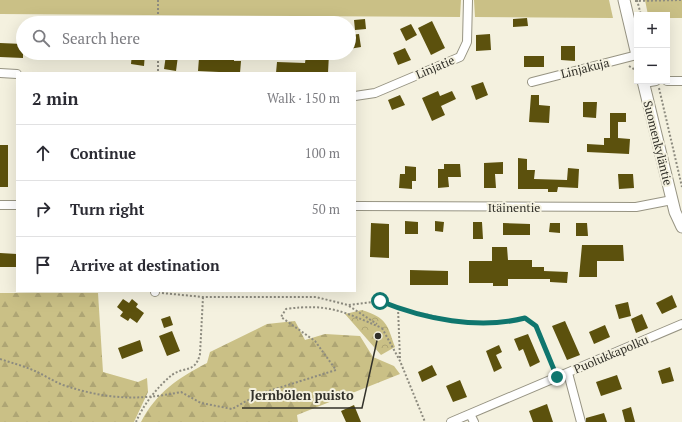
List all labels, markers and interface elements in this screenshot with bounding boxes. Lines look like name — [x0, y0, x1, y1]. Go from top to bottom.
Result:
map controls — [634, 12, 670, 84]
button: + — [634, 12, 670, 48]
search box — [16, 16, 356, 60]
icon: search — [30, 27, 52, 49]
text: Search here — [62, 28, 140, 48]
button: − — [634, 48, 670, 84]
street label: Linjatie — [413, 52, 457, 82]
street label: Linjakuja — [559, 55, 611, 81]
text: 2 min — [32, 87, 79, 110]
text: Walk · 150 m — [267, 89, 340, 107]
street label: Suomenkyläntie — [640, 99, 676, 187]
icon: ahead — [32, 142, 54, 164]
text: Continue — [70, 143, 136, 163]
text: 100 m — [305, 144, 340, 162]
icon: right — [32, 198, 54, 220]
text: Turn right — [70, 199, 145, 219]
text: 50 m — [312, 200, 340, 218]
street label: Itäinentie — [488, 200, 540, 215]
icon: arrive — [32, 254, 54, 276]
text: Arrive at destination — [70, 255, 220, 275]
route start — [371, 292, 389, 310]
street label: Puolukkapolku — [571, 331, 651, 376]
route end — [548, 368, 566, 386]
callout: Jernbölen puisto — [242, 383, 362, 408]
text: Jernbölen puisto — [250, 386, 354, 404]

